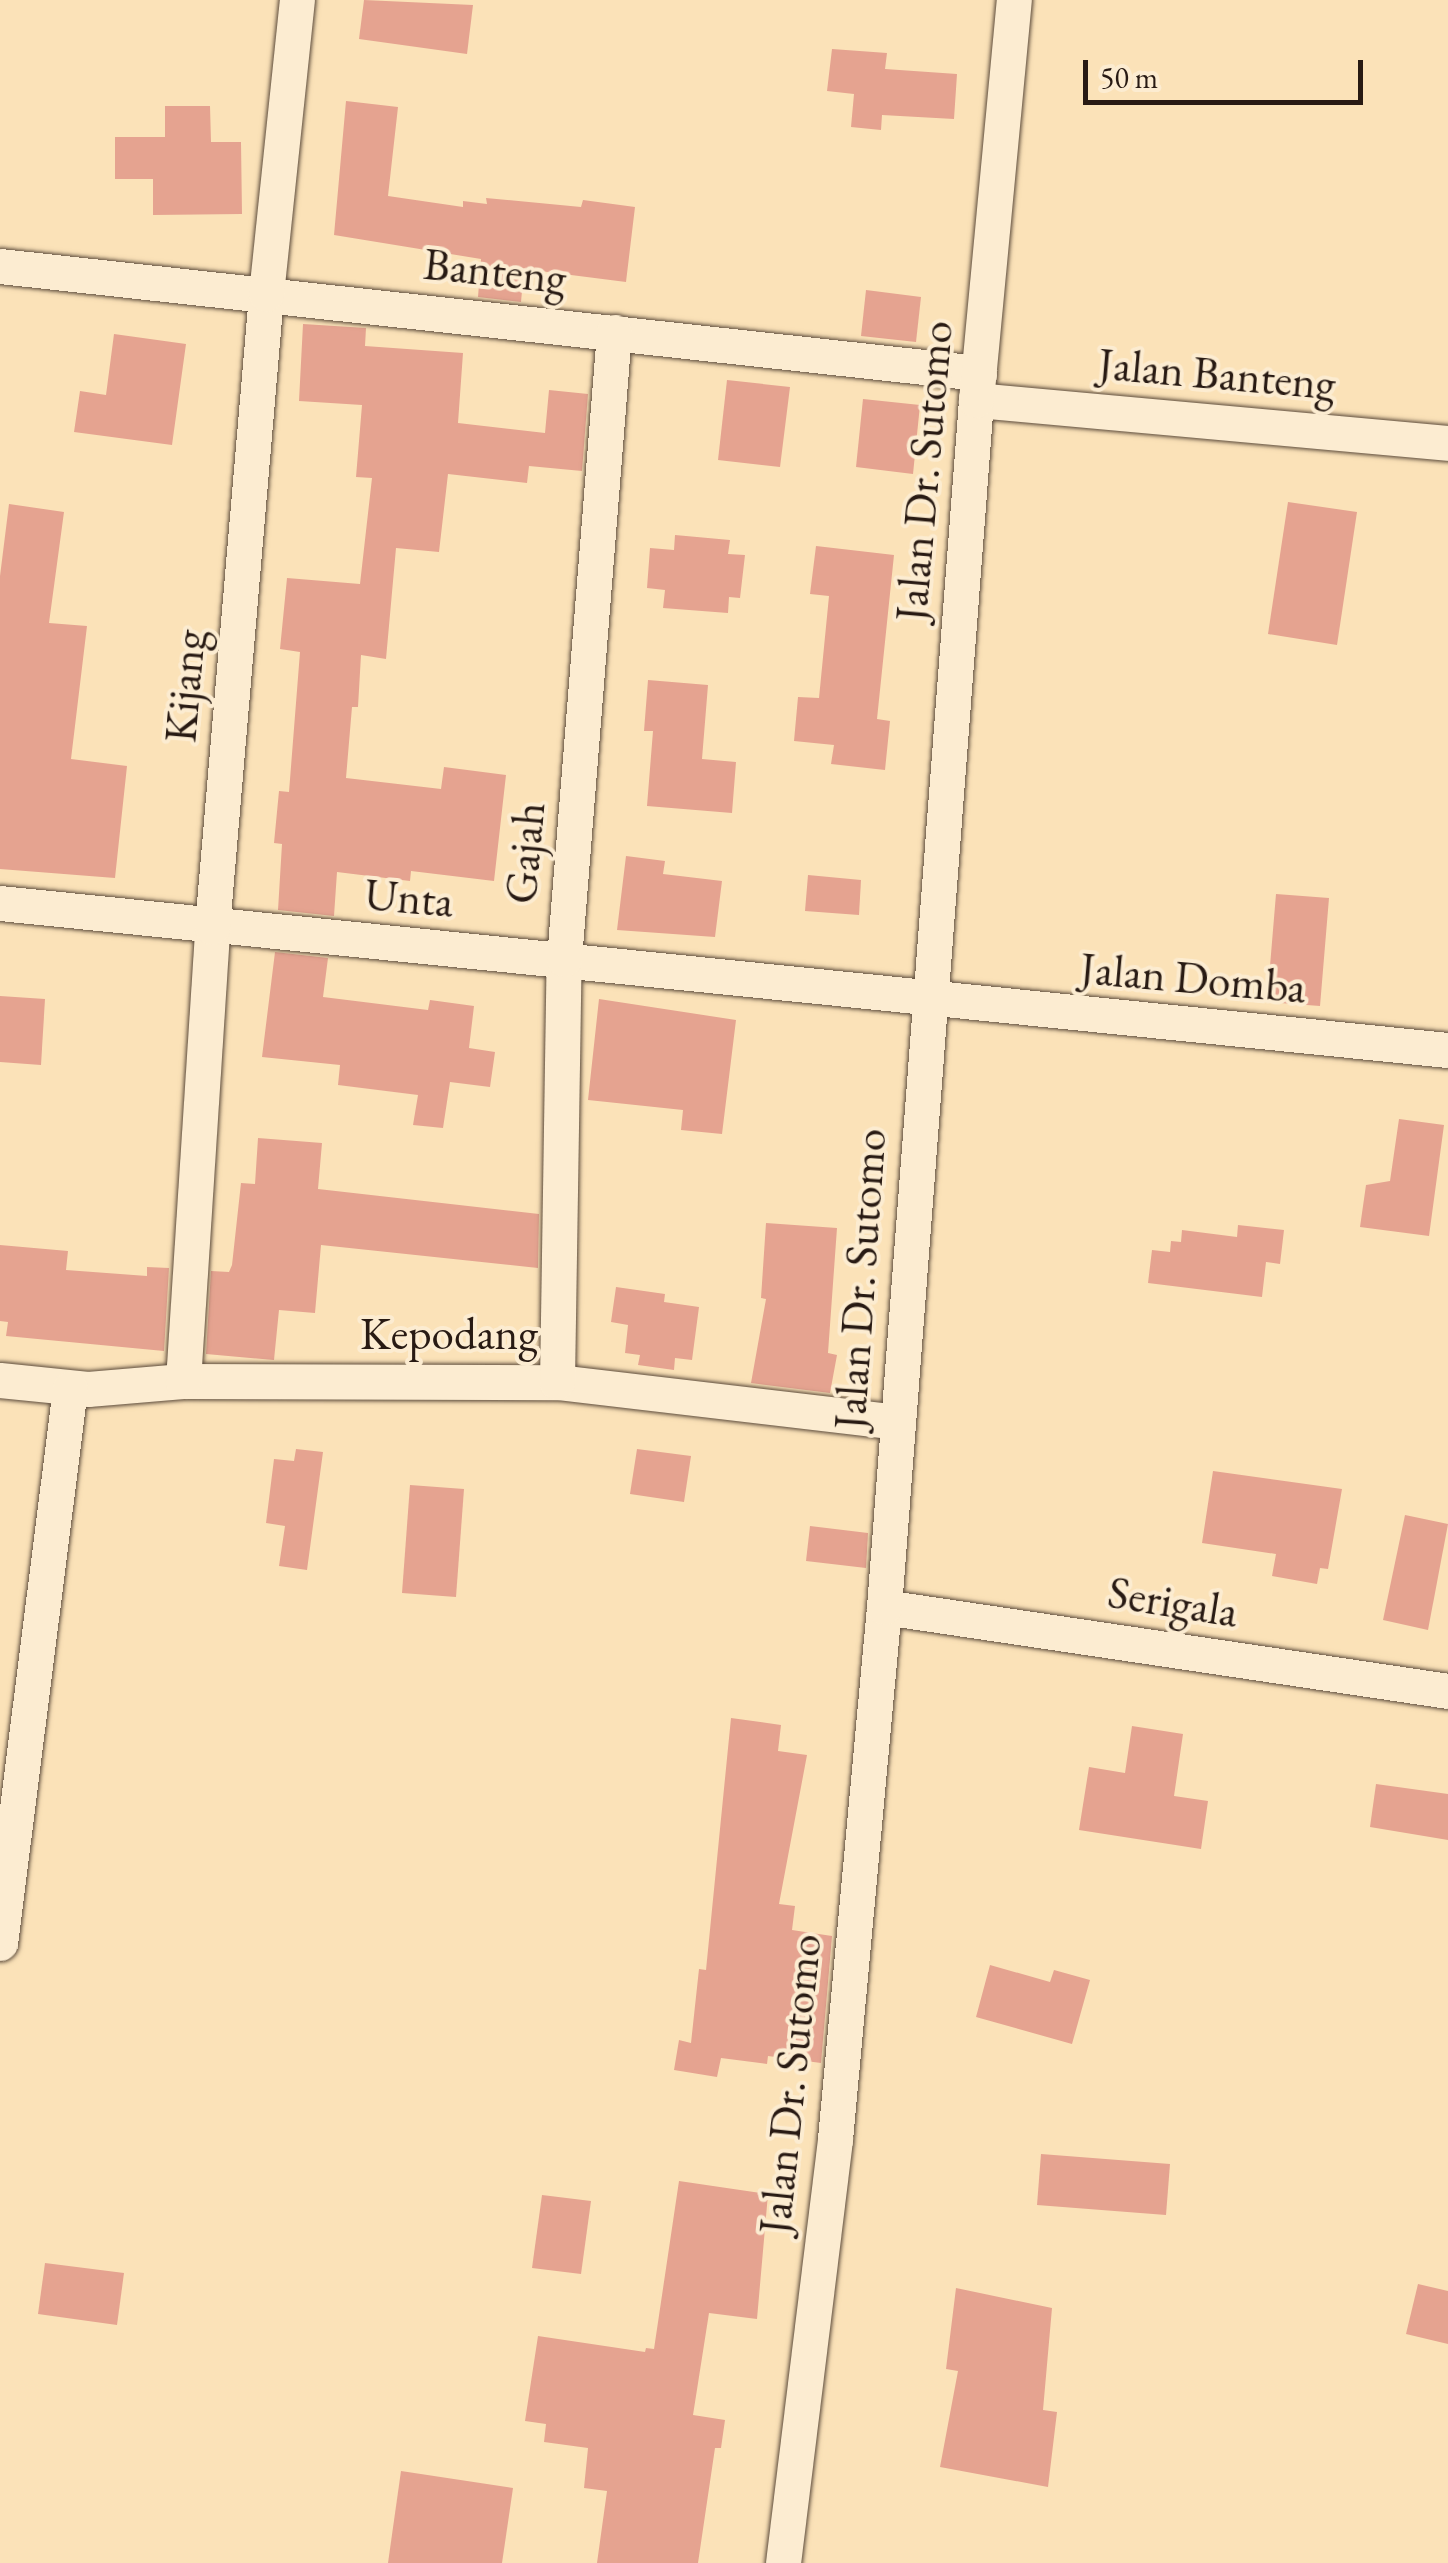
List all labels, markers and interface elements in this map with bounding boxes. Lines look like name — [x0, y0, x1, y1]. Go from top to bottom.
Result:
scale bar — [1088, 40, 1368, 102]
text: 50 m — [1100, 58, 1158, 97]
street label: Banteng — [421, 237, 569, 305]
street label: Jalan Dr. Sutomo — [884, 319, 964, 623]
street label: Jalan Banteng — [1096, 337, 1338, 411]
street label: Kijang — [153, 627, 217, 745]
street label: Gajah — [494, 800, 556, 906]
street label: Unta — [362, 867, 456, 929]
street label: Jalan Domba — [1078, 941, 1308, 1015]
street label: Jalan Dr. Sutomo — [823, 1127, 897, 1431]
street label: Kepodang — [360, 1307, 538, 1361]
street label: Serigala — [1104, 1565, 1242, 1639]
street label: Jalan Dr. Sutomo — [747, 1931, 833, 2237]

